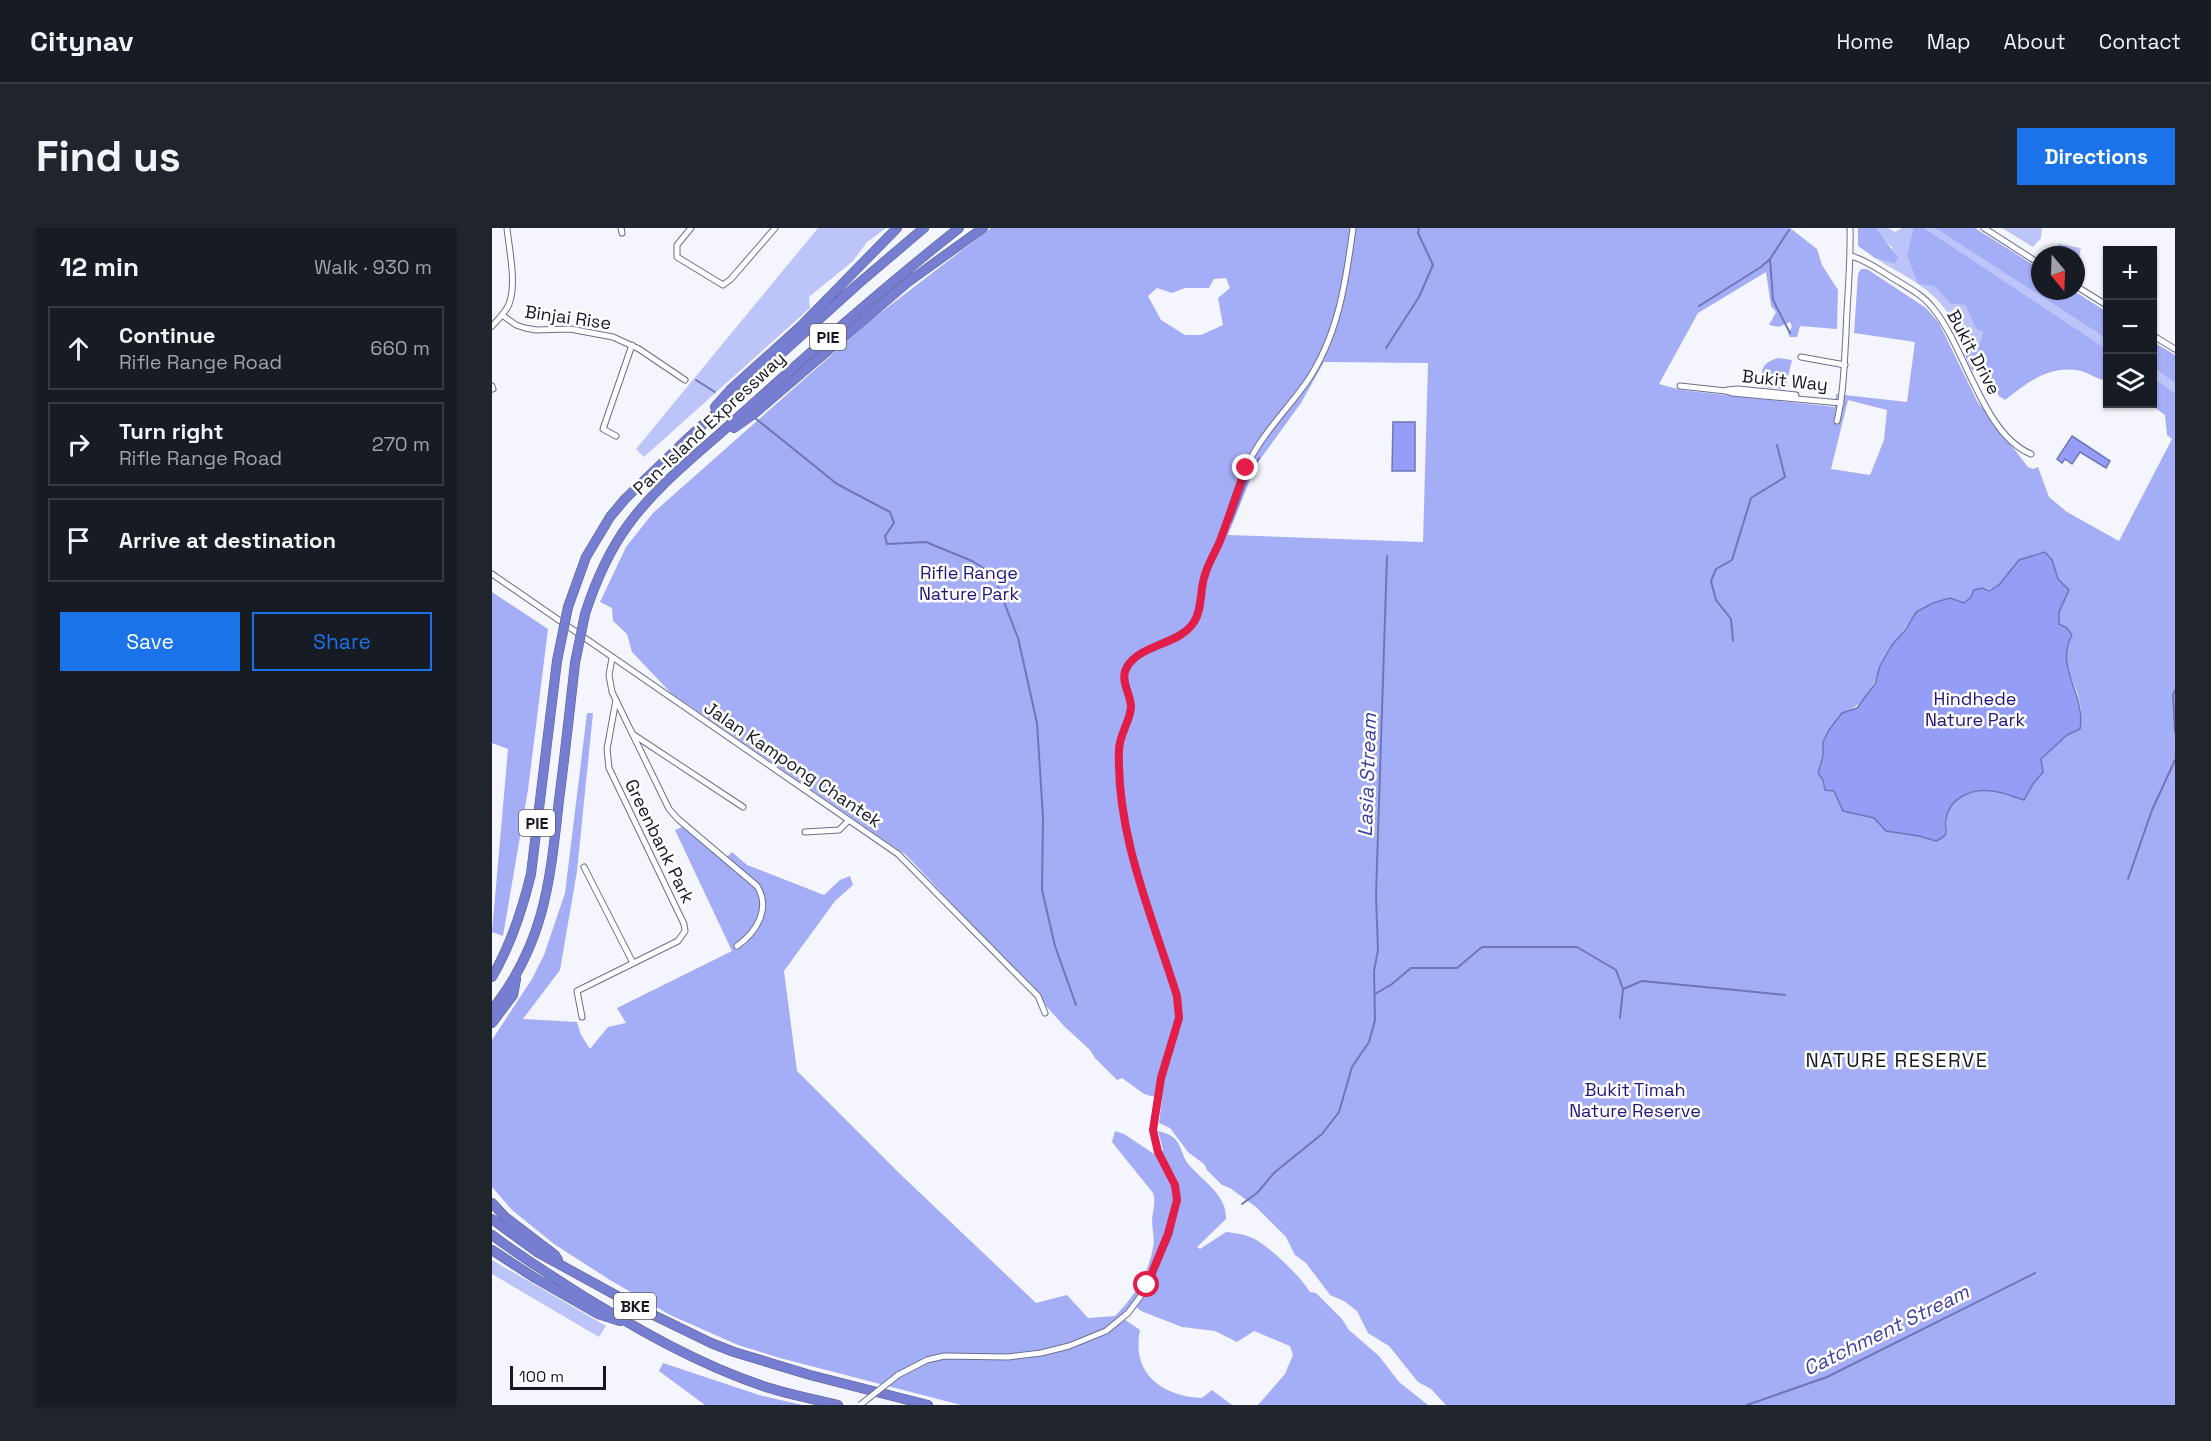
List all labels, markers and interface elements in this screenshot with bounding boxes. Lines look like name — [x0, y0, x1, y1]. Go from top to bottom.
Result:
text: Citynav — [30, 23, 134, 59]
text: Home — [1836, 28, 1894, 55]
text: Map — [1927, 28, 1971, 55]
text: About — [2004, 28, 2066, 55]
text: Contact — [2099, 28, 2181, 55]
button: Directions — [2017, 128, 2175, 185]
text: Find us — [36, 130, 181, 183]
north arrow — [2031, 246, 2085, 300]
map controls — [2103, 246, 2157, 408]
button: + — [2103, 246, 2157, 300]
text: 12 min — [60, 250, 139, 284]
text: Walk · 930 m — [314, 254, 432, 280]
street label: Binjai Rise — [523, 300, 613, 334]
button: − — [2103, 300, 2157, 354]
street label: Bukit Drive — [1942, 306, 2006, 398]
text: Continue — [119, 321, 215, 349]
road number: PIE — [810, 324, 846, 350]
icon: ahead — [62, 332, 95, 365]
text: 660 m — [370, 335, 430, 361]
street label: Pan-Island Expressway — [628, 346, 790, 500]
text: Rifle Range Road — [119, 349, 282, 375]
button: layers — [2103, 354, 2157, 408]
street label: Bukit Way — [1741, 364, 1829, 396]
text: Turn right — [119, 417, 224, 445]
icon: right — [62, 428, 95, 461]
text: 270 m — [372, 431, 430, 457]
text: Rifle Range Road — [119, 445, 282, 471]
route end — [1232, 454, 1258, 480]
icon: arrive — [62, 524, 95, 557]
text: Arrive at destination — [119, 526, 336, 554]
park label: Rifle Range Nature Park — [919, 561, 1019, 605]
button: Save — [60, 612, 240, 671]
button: Share — [252, 612, 432, 671]
park label: Hindhede Nature Park — [1925, 687, 2025, 731]
street label: Jalan Kampong Chantek — [700, 696, 887, 832]
water label: Lasia Stream — [1352, 712, 1382, 837]
street label: Greenbank Park — [620, 775, 700, 907]
road number: PIE — [519, 810, 555, 836]
district label: NATURE RESERVE — [1806, 1047, 1988, 1073]
park label: Bukit Timah Nature Reserve — [1569, 1078, 1701, 1122]
route start — [1133, 1271, 1159, 1297]
water label: Catchment Stream — [1799, 1278, 1974, 1381]
road number: BKE — [614, 1293, 656, 1319]
scale bar — [510, 1363, 606, 1390]
text: 100 m — [519, 1366, 564, 1387]

